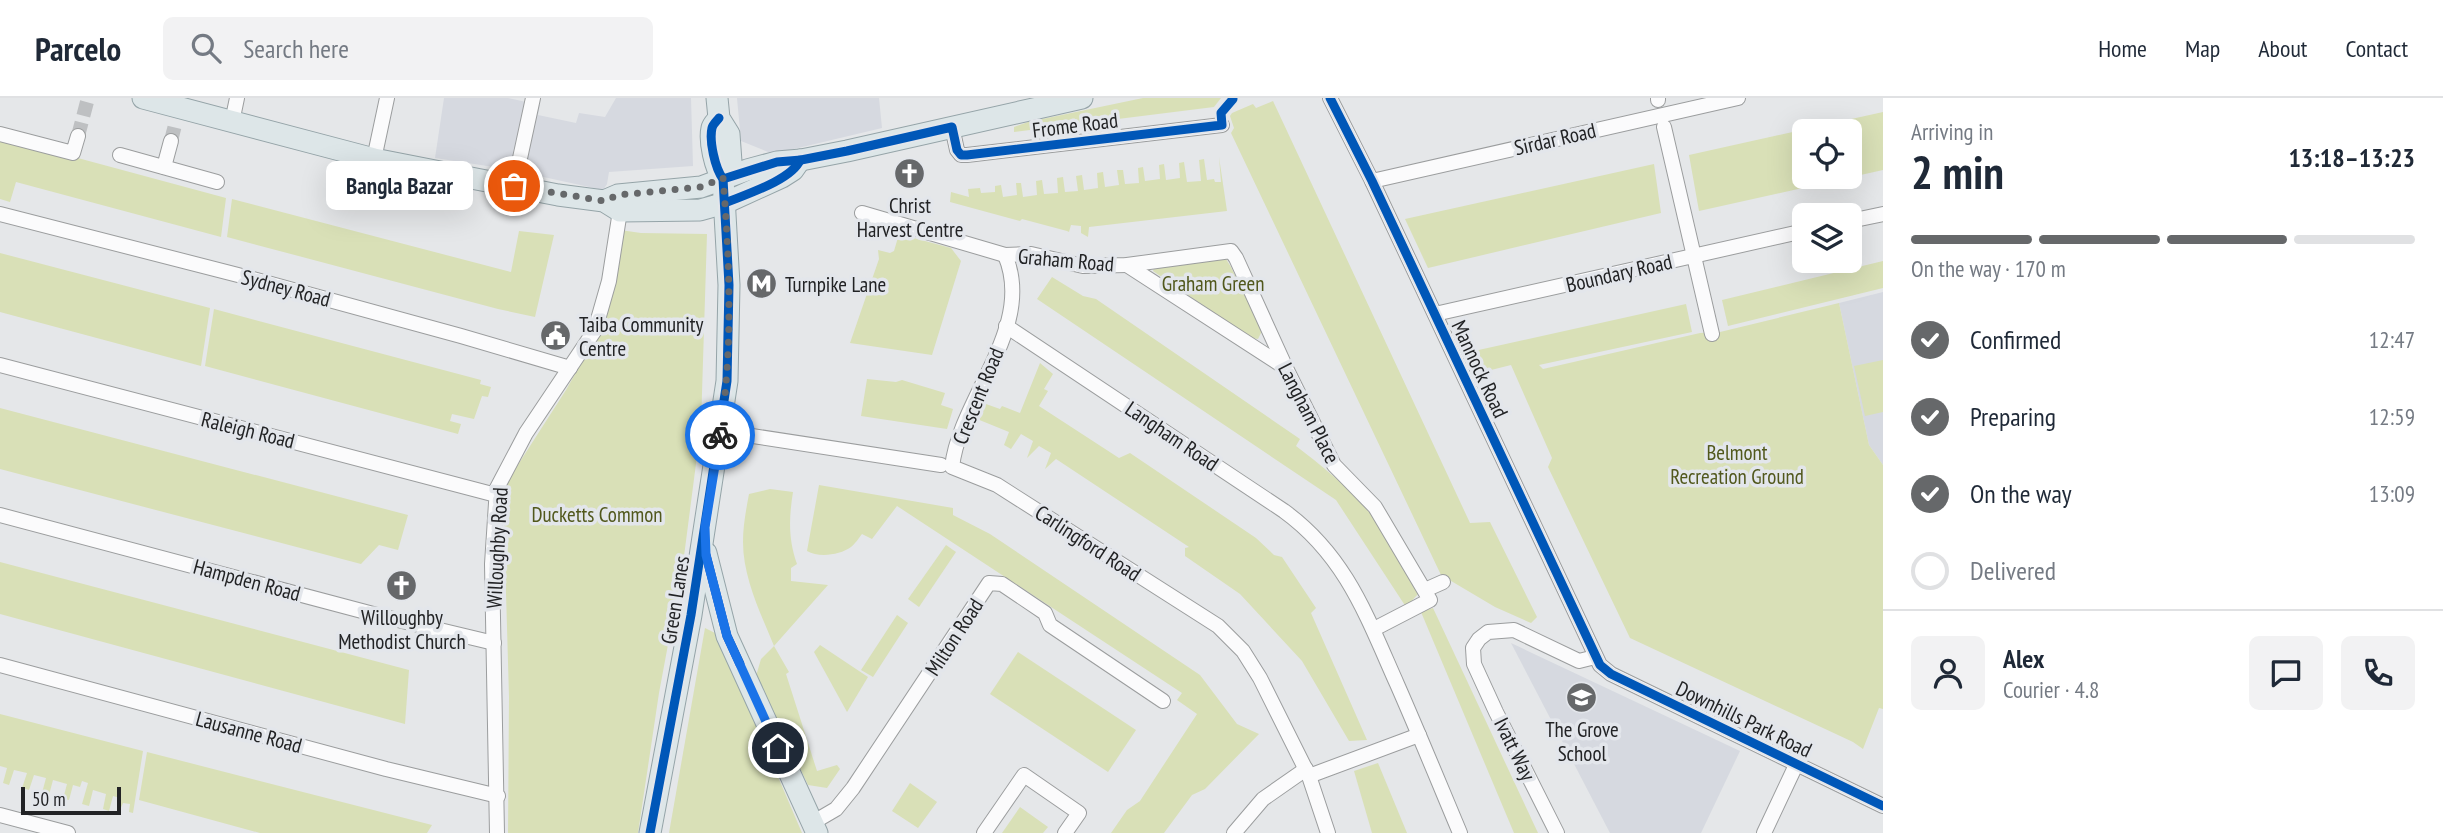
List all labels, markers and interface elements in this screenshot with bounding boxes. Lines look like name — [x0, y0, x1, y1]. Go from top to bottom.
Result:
search box — [163, 17, 653, 80]
text: Parcelo — [35, 27, 121, 70]
icon: search — [187, 29, 225, 67]
text: Search here — [243, 32, 349, 65]
text: Home — [2098, 33, 2147, 64]
text: Map — [2185, 33, 2220, 64]
text: About — [2258, 33, 2307, 64]
text: Contact — [2345, 33, 2408, 64]
street label: Frome Road — [1031, 106, 1119, 144]
street label: Sirdar Road — [1512, 117, 1598, 161]
text: Arriving in — [1911, 117, 1993, 146]
map controls — [1792, 119, 1862, 273]
button: locate — [1792, 119, 1862, 189]
text: 13:18–13:23 — [2288, 141, 2415, 174]
text: 2 min — [1911, 142, 2004, 202]
pin — [484, 156, 544, 216]
church icon: Christ Harvest Centre — [893, 156, 927, 190]
callout: Bangla Bazar — [325, 162, 472, 210]
icon: bag — [495, 167, 533, 205]
text: Bangla Bazar — [346, 171, 453, 200]
place label: Christ Harvest Centre — [857, 192, 963, 243]
button: layers — [1792, 203, 1862, 273]
street label: Graham Road — [1017, 242, 1115, 278]
street label: Boundary Road — [1563, 248, 1675, 298]
text: On the way · 170 m — [1911, 254, 2066, 283]
street label: Sydney Road — [239, 263, 333, 313]
metro station icon: Turnpike Lane — [745, 267, 779, 301]
park label: Graham Green — [1162, 270, 1264, 297]
place label: Turnpike Lane — [785, 271, 886, 298]
place label: Taiba Community Centre — [579, 311, 704, 362]
street label: Mannock Road — [1446, 316, 1514, 422]
public building icon: Taiba Community Centre — [539, 319, 573, 353]
icon: check — [1911, 321, 1949, 359]
text: Confirmed — [1970, 323, 2061, 356]
text: 12:47 — [2369, 325, 2415, 354]
street label: Crescent Road — [946, 344, 1010, 448]
street label: Langham Place — [1272, 358, 1346, 468]
street label: Langham Road — [1120, 395, 1224, 477]
icon: check — [1911, 398, 1949, 436]
courier — [685, 400, 755, 470]
text: Preparing — [1970, 400, 2056, 433]
text: 12:59 — [2369, 402, 2415, 431]
street label: Raleigh Road — [199, 405, 297, 455]
icon: bike — [701, 416, 739, 454]
park label: Belmont Recreation Ground — [1670, 439, 1804, 490]
icon: check — [1911, 475, 1949, 513]
text: On the way — [1970, 477, 2072, 510]
text: 13:09 — [2369, 479, 2415, 508]
street label: Willoughby Road — [480, 487, 514, 609]
street label: Carlingford Road — [1030, 499, 1146, 587]
park label: Ducketts Common — [531, 501, 663, 528]
street label: Hampden Road — [191, 553, 303, 607]
street label: Green Lanes — [655, 554, 695, 646]
text: Delivered — [1970, 554, 2056, 587]
church icon: Willoughby Methodist Church — [385, 568, 419, 602]
street label: Milton Road — [919, 593, 989, 681]
place label: Willoughby Methodist Church — [338, 604, 466, 655]
button: person — [1911, 636, 1985, 710]
button: chat — [2249, 636, 2323, 710]
button: phone — [2341, 636, 2415, 710]
text: Alex — [2003, 642, 2044, 675]
street label: Downhills Park Road — [1672, 675, 1816, 763]
text: Courier · 4.8 — [2003, 675, 2099, 704]
school or university icon: The Grove School — [1565, 680, 1599, 714]
street label: Lausanne Road — [193, 705, 305, 759]
street label: Ivatt Way — [1488, 713, 1542, 785]
place label: The Grove School — [1545, 716, 1619, 767]
pin — [748, 718, 808, 778]
icon: home — [759, 729, 797, 767]
scale bar — [21, 784, 121, 816]
text: 50 m — [32, 787, 66, 811]

